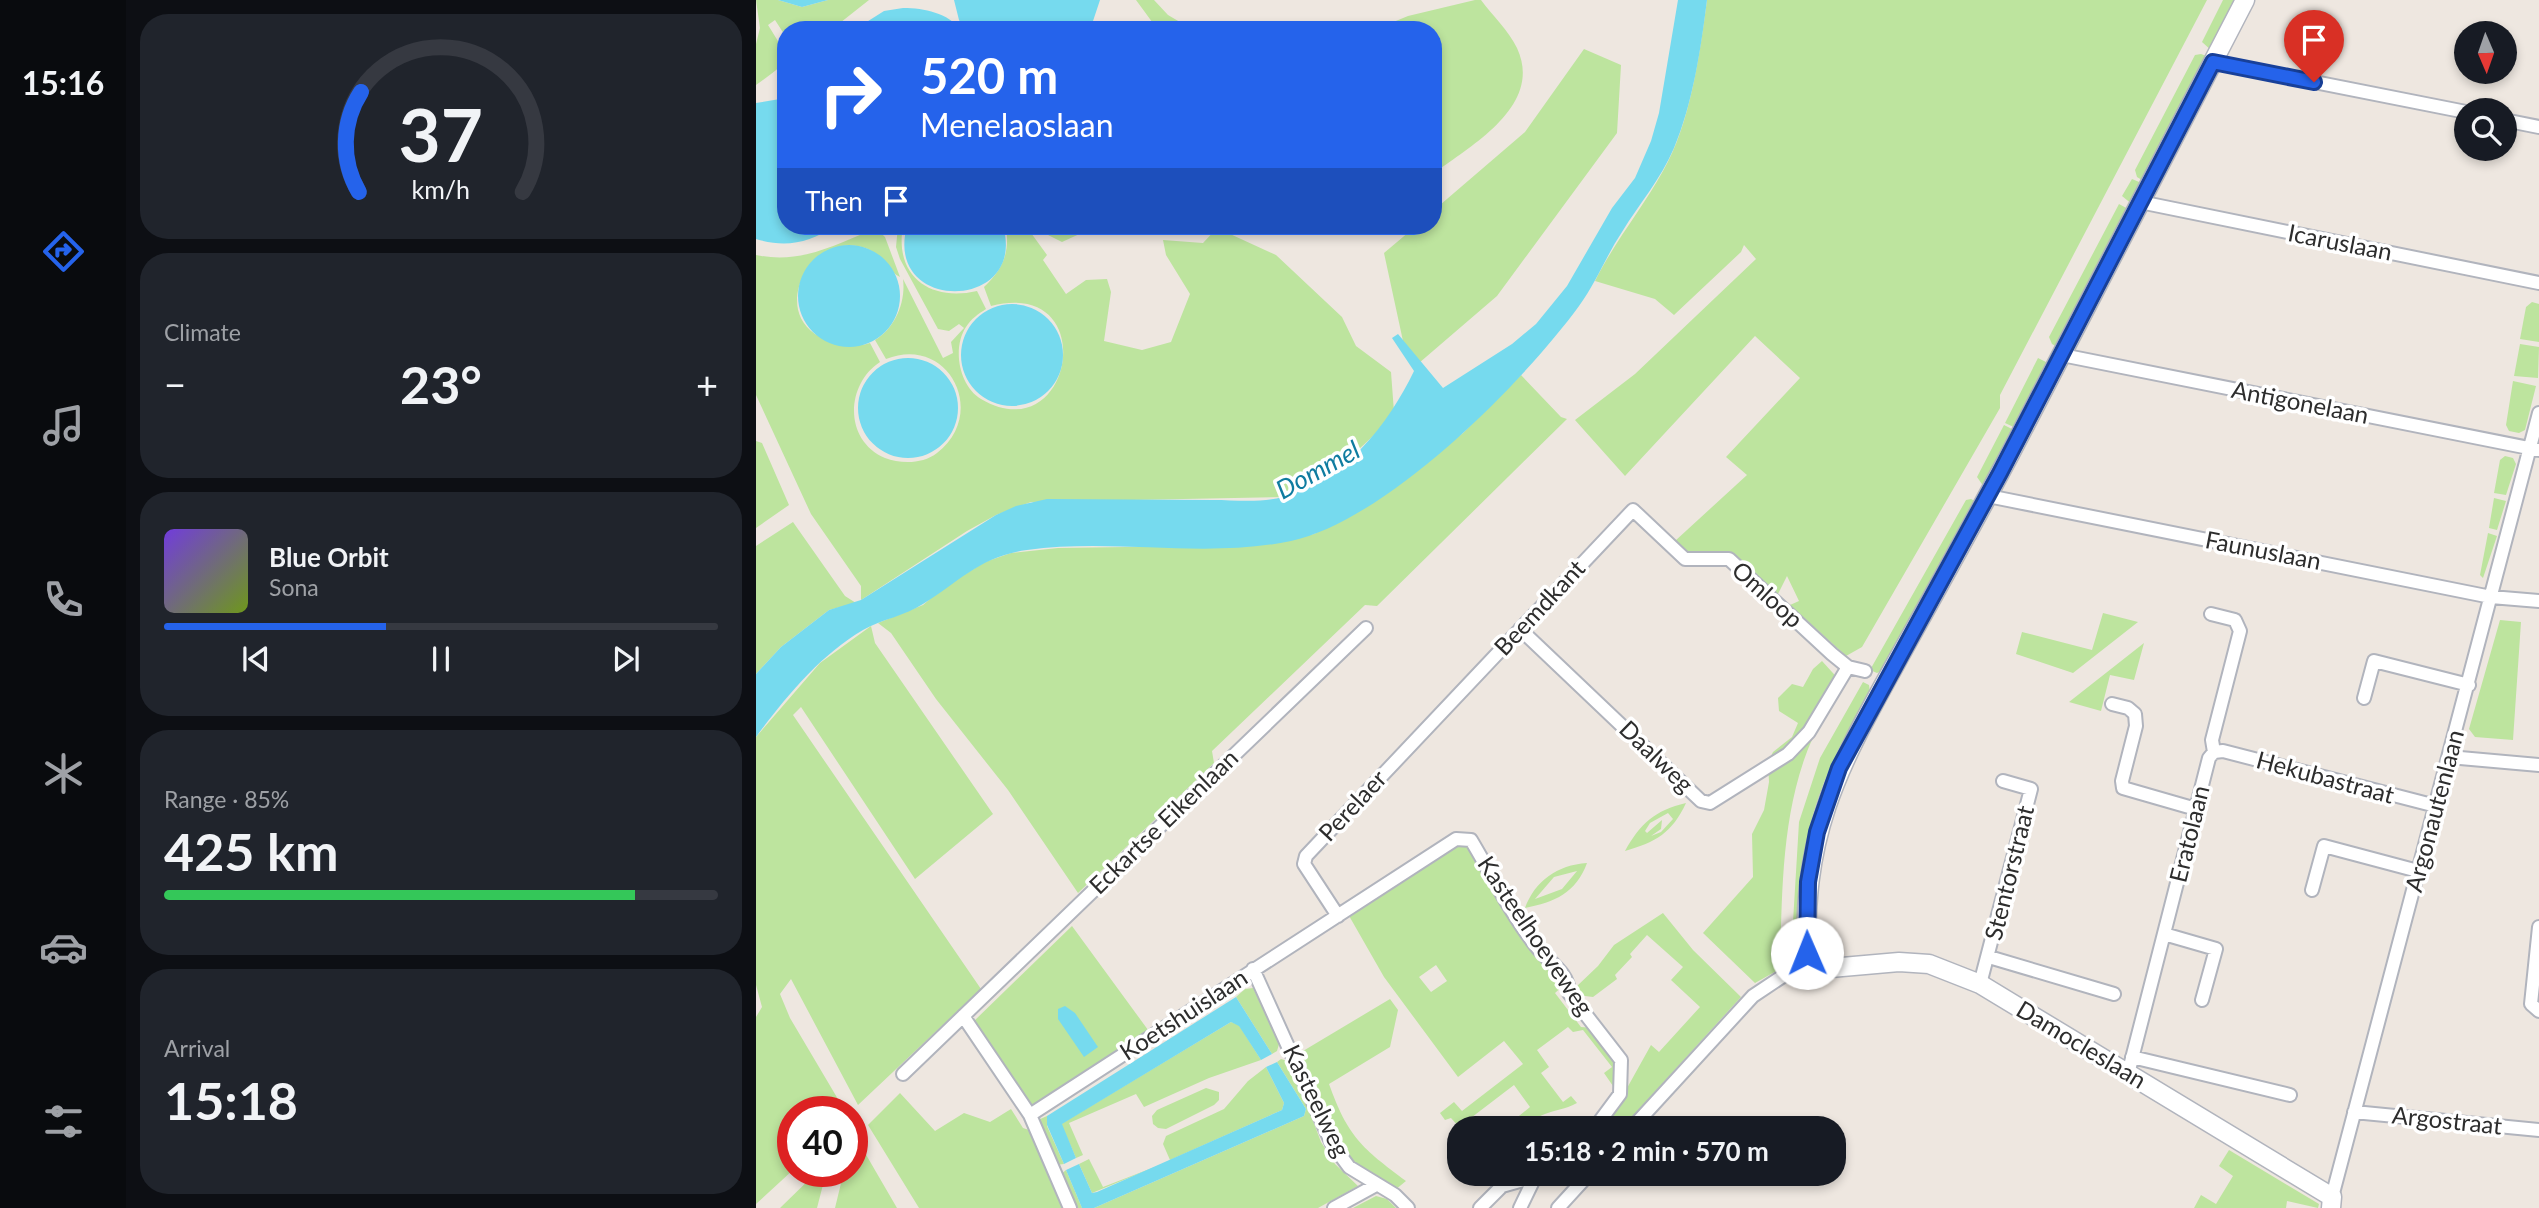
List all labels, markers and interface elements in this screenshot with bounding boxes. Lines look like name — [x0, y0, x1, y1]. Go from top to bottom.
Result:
pin — [2284, 10, 2344, 82]
icon: arrive — [2295, 21, 2333, 59]
north arrow — [2454, 21, 2516, 84]
map controls — [2454, 21, 2517, 161]
text: 520 m — [920, 46, 1058, 104]
icon: right — [805, 49, 896, 140]
text: 15:16 — [22, 63, 104, 102]
text: 37 — [399, 91, 483, 179]
button: search — [2454, 98, 2517, 161]
text: Menelaoslaan — [920, 105, 1114, 144]
text: km/h — [412, 174, 470, 204]
icon: arrive — [877, 182, 915, 220]
text: Then — [805, 185, 863, 217]
street label: Icaruslaan — [2286, 217, 2395, 266]
icon: directions — [39, 227, 88, 276]
text: Climate — [164, 318, 241, 346]
text: 23° — [400, 353, 482, 415]
text: − — [164, 361, 186, 407]
text: + — [696, 361, 718, 407]
street label: Antigonelaan — [2229, 374, 2371, 429]
icon: music — [39, 401, 88, 450]
water label: Dommel — [1270, 433, 1365, 505]
street label: Faunuslaan — [2203, 524, 2324, 575]
text: Blue Orbit — [269, 541, 389, 573]
street label: Beemdkant — [1487, 553, 1591, 661]
street label: Omloop — [1727, 555, 1809, 633]
text: Sona — [269, 573, 319, 601]
icon: phone — [39, 575, 88, 624]
icon: previous — [237, 640, 275, 678]
icon: pause — [422, 640, 460, 678]
icon: next — [607, 640, 645, 678]
street label: Daalweg — [1614, 714, 1700, 798]
street label: Argonautenlaan — [2398, 726, 2469, 895]
street label: Eckartse Eikenlaan — [1083, 743, 1243, 899]
street label: Hekubastraat — [2253, 744, 2398, 809]
icon: climate — [39, 749, 88, 798]
street label: Perelaer — [1312, 763, 1392, 846]
street label: Eratolaan — [2163, 782, 2215, 885]
text: Range · 85% — [164, 785, 289, 813]
street label: Stentorstraat — [1978, 802, 2039, 943]
text: 425 km — [164, 820, 338, 882]
street label: Kasteelhoeveweg — [1472, 850, 1600, 1020]
position arrow — [1770, 916, 1844, 990]
icon: car — [39, 923, 88, 972]
street label: Koetshuislaan — [1114, 962, 1252, 1066]
street label: Damocleslaan — [2012, 994, 2152, 1094]
text: Arrival — [164, 1034, 230, 1062]
street label: Kasteelweg — [1278, 1039, 1357, 1161]
text: 15:18 — [164, 1069, 298, 1131]
speed limit sign: 40 — [777, 1096, 868, 1187]
icon: filters — [39, 1097, 88, 1146]
street label: Argostraat — [2391, 1099, 2504, 1140]
text: 15:18 · 2 min · 570 m — [1524, 1135, 1769, 1167]

